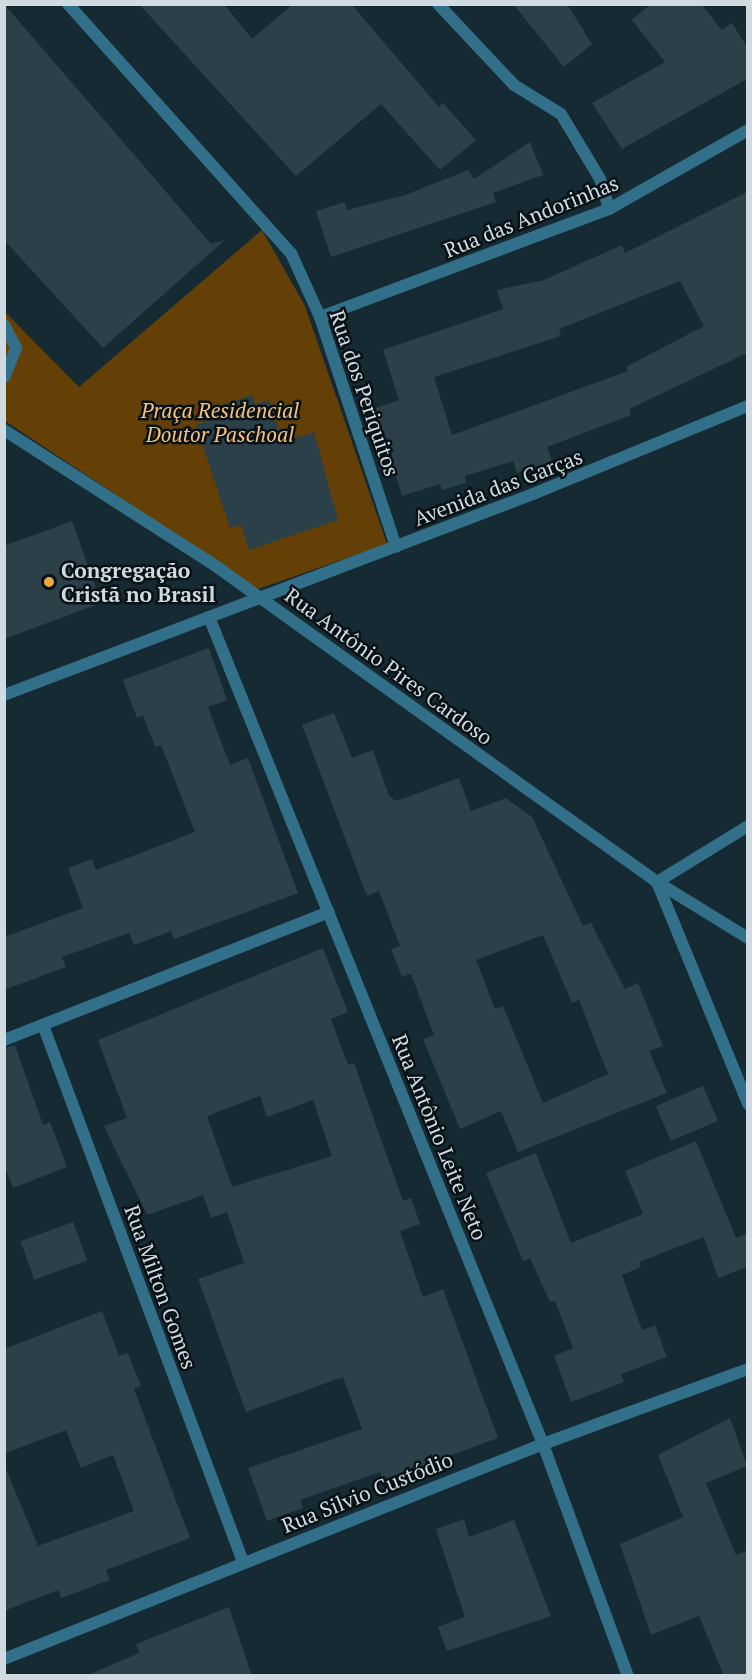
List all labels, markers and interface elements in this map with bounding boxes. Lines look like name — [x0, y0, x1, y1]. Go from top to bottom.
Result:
street label: Rua das Andorinhas — [440, 169, 622, 263]
street label: Rua dos Periquitos — [325, 307, 405, 479]
park label: Praça Residencial Doutor Paschoal — [141, 397, 299, 447]
street label: Avenida das Garças — [410, 443, 586, 531]
place label: Congregação Cristã no Brasil — [61, 557, 215, 607]
marker: Congregação Cristã no Brasil — [42, 575, 56, 589]
street label: Rua Antônio Pires Cardoso — [280, 582, 498, 750]
street label: Rua Antônio Leite Neto — [387, 1030, 493, 1244]
street label: Rua Milton Gomes — [120, 1201, 202, 1373]
street label: Rua Silvio Custódio — [278, 1446, 456, 1538]

